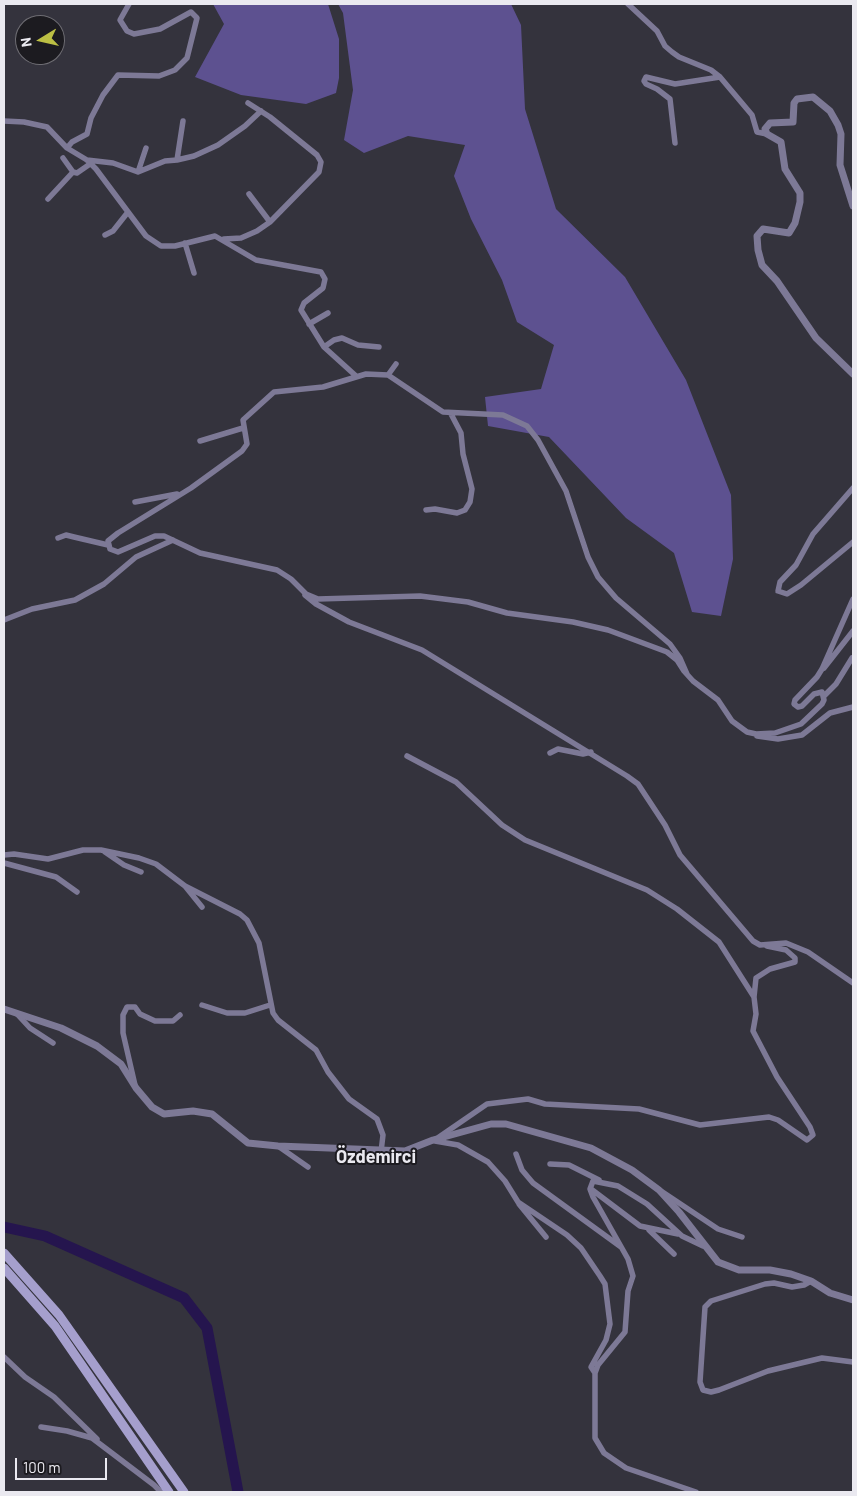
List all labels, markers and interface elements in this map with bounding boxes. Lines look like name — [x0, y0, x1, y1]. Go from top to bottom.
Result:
north arrow — [15, 15, 65, 65]
text: N — [17, 36, 35, 48]
district label: Özdemirci — [336, 1146, 416, 1168]
scale bar — [18, 1448, 110, 1480]
text: 100 m — [23, 1458, 61, 1476]

